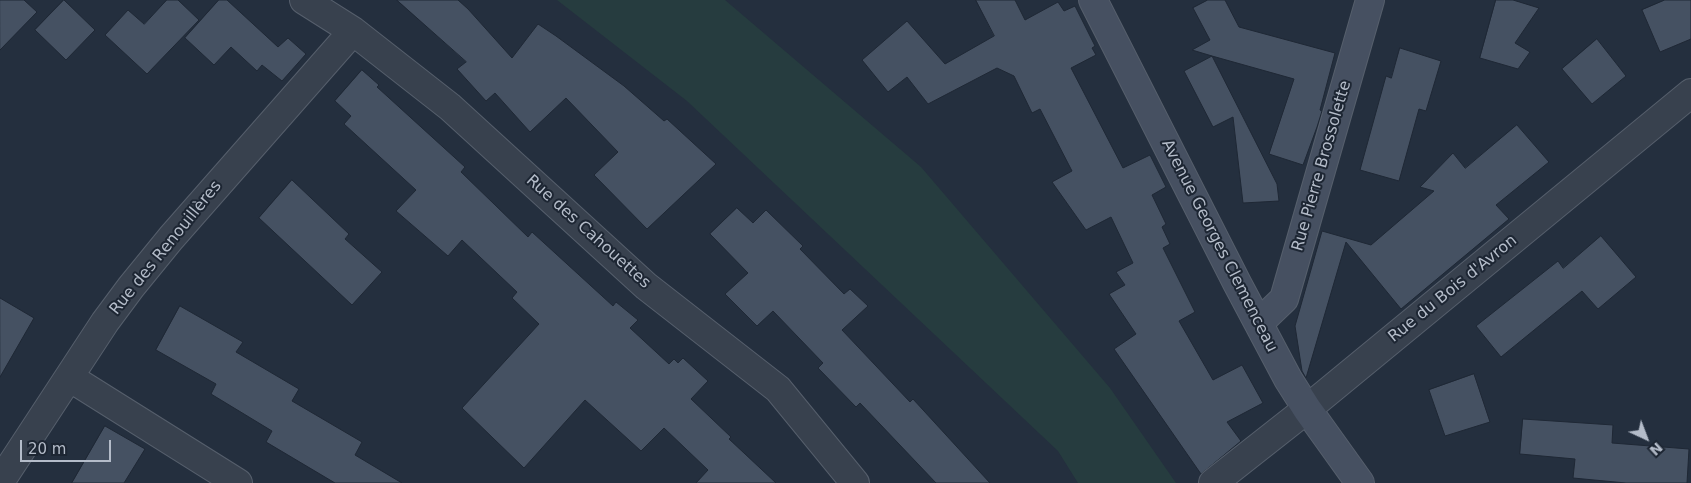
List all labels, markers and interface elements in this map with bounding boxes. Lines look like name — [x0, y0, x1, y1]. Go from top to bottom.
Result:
street label: Rue Pierre Brossolette — [1288, 78, 1356, 254]
street label: Avenue Georges Clemenceau — [1157, 137, 1281, 355]
street label: Rue des Cahouettes — [522, 171, 654, 293]
street label: Rue des Renouillères — [106, 177, 226, 319]
street label: Rue du Bois d'Avron — [1385, 231, 1521, 347]
north arrow — [1621, 413, 1671, 463]
scale bar — [22, 430, 114, 462]
text: N — [1646, 439, 1666, 459]
text: 20 m — [28, 440, 66, 458]

